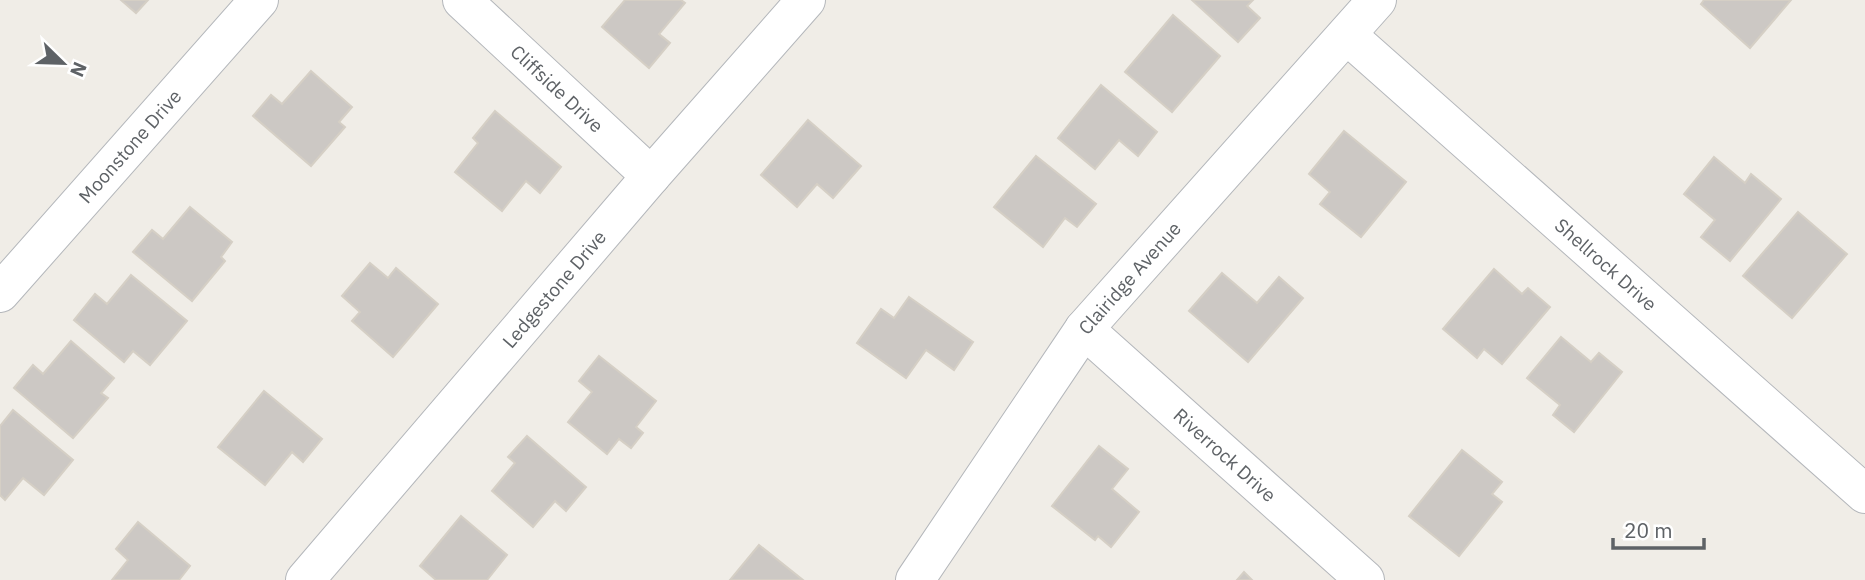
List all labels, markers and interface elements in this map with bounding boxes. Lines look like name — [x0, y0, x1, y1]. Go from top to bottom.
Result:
north arrow — [28, 28, 98, 98]
street label: Cliffside Drive — [506, 40, 609, 138]
text: N — [65, 59, 92, 81]
street label: Moonstone Drive — [73, 84, 186, 208]
street label: Shellrock Drive — [1550, 213, 1662, 316]
street label: Clairidge Avenue — [1073, 217, 1186, 339]
street label: Ledgestone Drive — [497, 225, 611, 353]
street label: Riverrock Drive — [1169, 403, 1281, 507]
scale bar — [1613, 506, 1704, 550]
text: 20 m — [1624, 516, 1673, 544]

